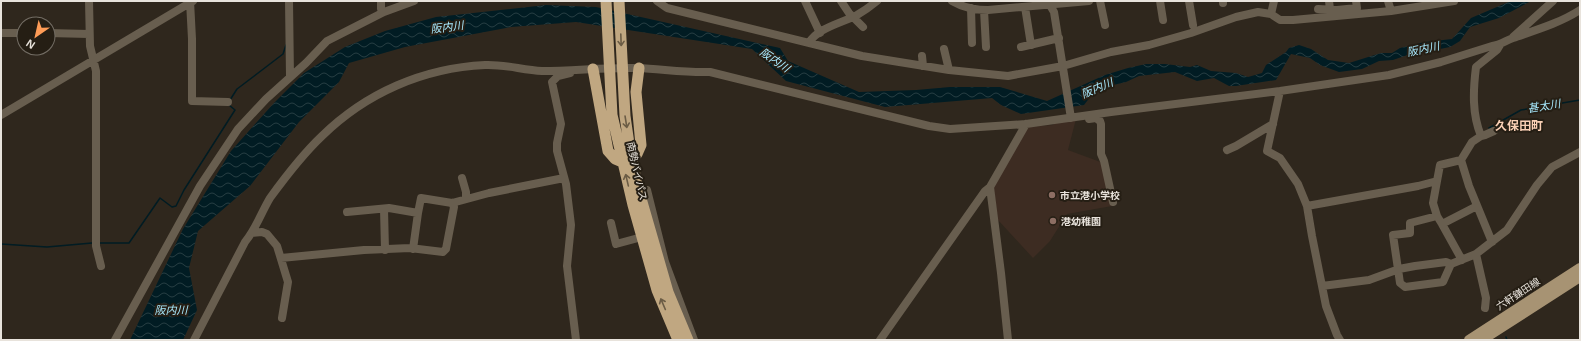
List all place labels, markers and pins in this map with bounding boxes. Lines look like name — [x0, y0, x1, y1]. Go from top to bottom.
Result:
marker: 市立港小学校 — [1047, 190, 1057, 200]
place label: 市立港小学校 — [1060, 190, 1120, 201]
marker: 港幼稚園 — [1048, 216, 1058, 226]
place label: 港幼稚園 — [1061, 216, 1101, 227]

